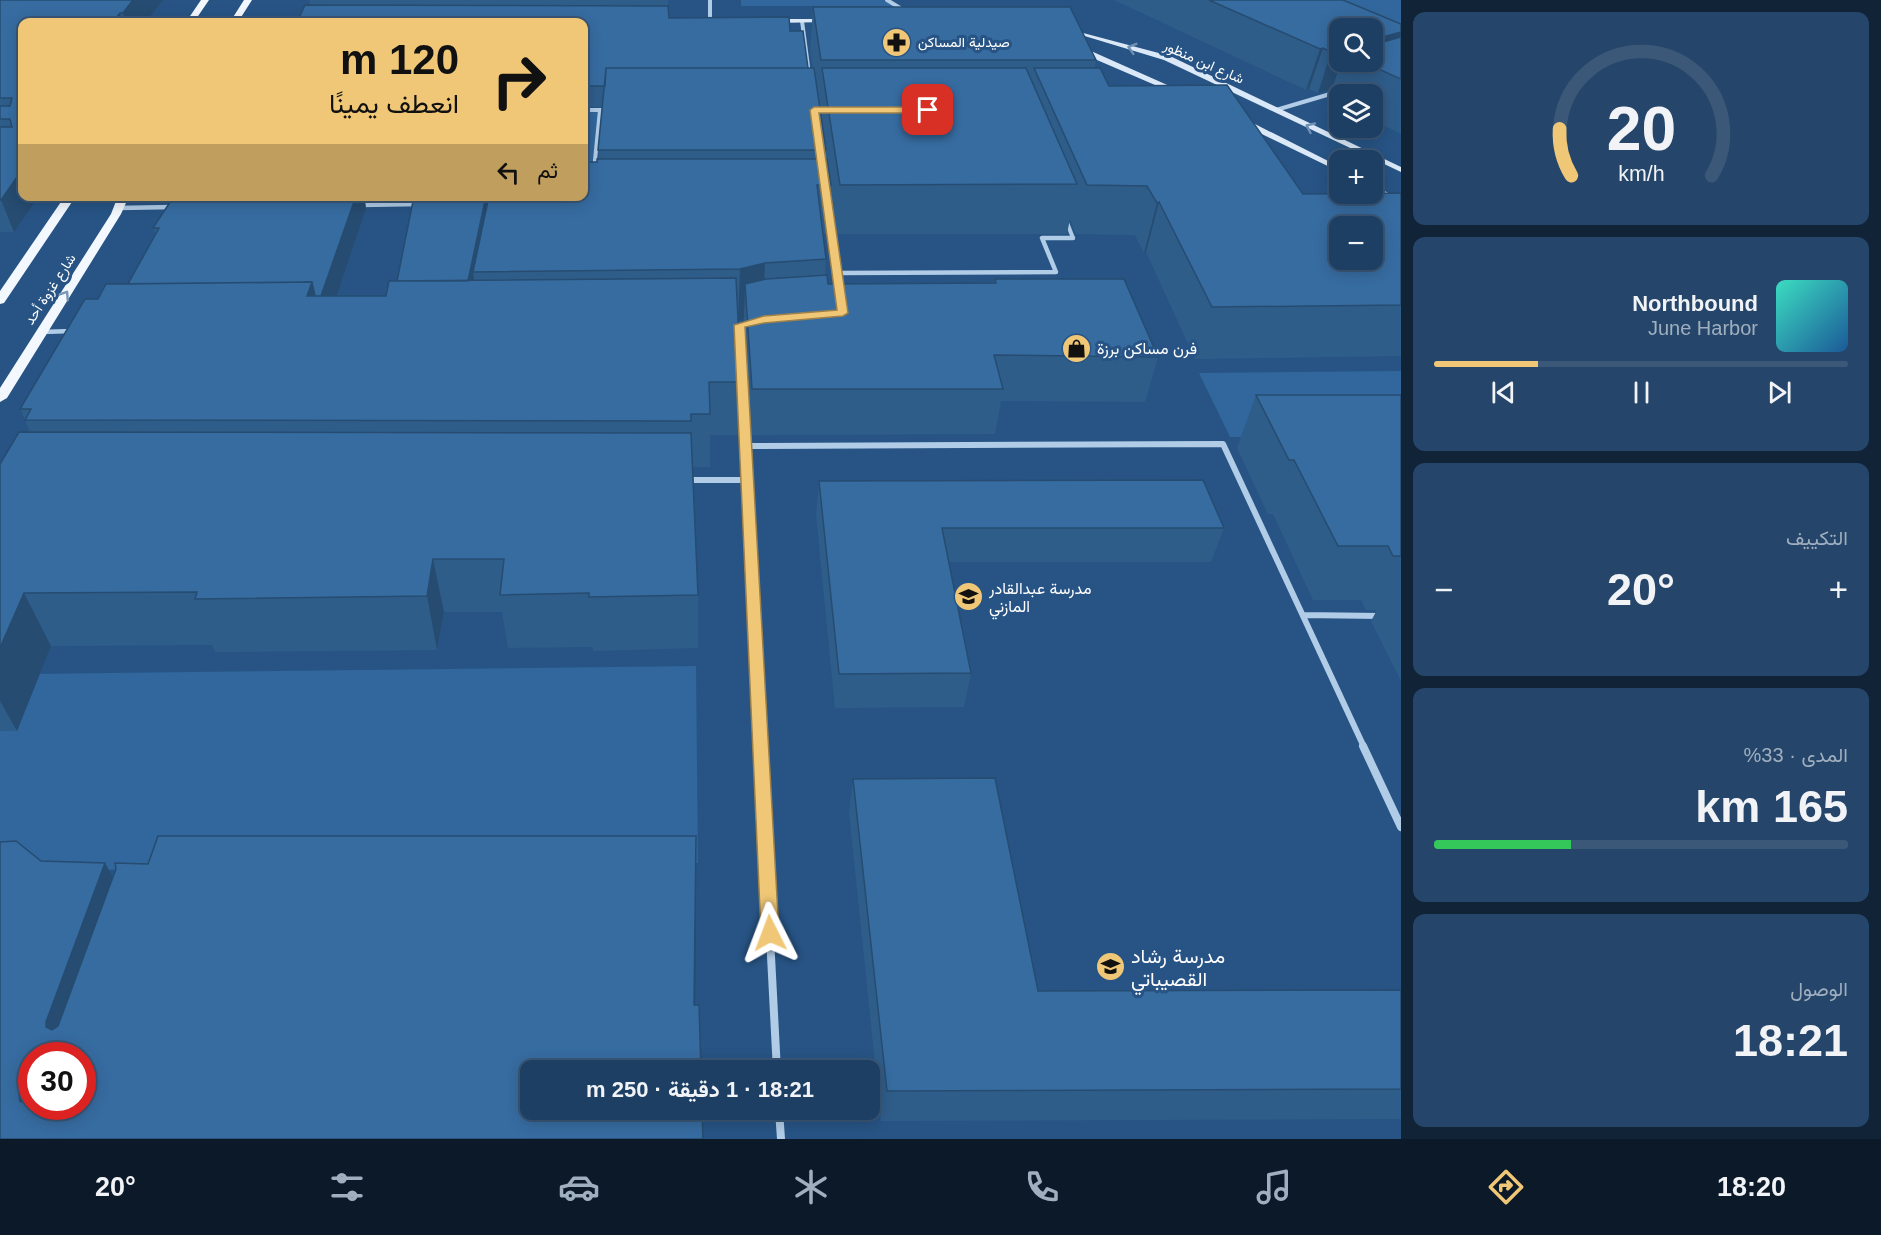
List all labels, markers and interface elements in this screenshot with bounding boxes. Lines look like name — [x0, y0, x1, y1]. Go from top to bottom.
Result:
map controls — [1329, 18, 1383, 270]
button: search — [1329, 18, 1383, 72]
pharmacy icon: صيدلية المساكن — [881, 26, 913, 58]
place label: صيدلية المساكن — [918, 34, 1010, 51]
text: 120 m — [340, 36, 459, 83]
street label: شارع ابن منظور — [1159, 37, 1247, 90]
icon: right — [480, 42, 558, 120]
one-way arrow — [1127, 43, 1138, 55]
pin — [902, 84, 953, 135]
button: layers — [1329, 84, 1383, 138]
text: انعطف يمينًا — [329, 89, 459, 119]
icon: arrive — [911, 93, 944, 126]
text: 20 — [1606, 94, 1676, 163]
one-way arrow — [1306, 122, 1317, 134]
button: + — [1329, 150, 1383, 204]
icon: left — [492, 156, 525, 189]
text: ثم — [537, 158, 558, 183]
text: km/h — [1618, 162, 1664, 186]
button: − — [1329, 216, 1383, 270]
street label: شارع غزوة أحد — [21, 251, 81, 329]
one-way arrow — [57, 291, 69, 301]
text: Northbound — [1632, 291, 1758, 316]
text: June Harbor — [1648, 317, 1758, 339]
shop icon: فرن مساكن برزة — [1060, 332, 1092, 364]
place label: فرن مساكن برزة — [1097, 340, 1197, 359]
icon: previous — [1487, 376, 1520, 409]
icon: pause — [1625, 376, 1658, 409]
icon: next — [1763, 376, 1796, 409]
text: التكييف — [1786, 527, 1848, 549]
text: 20° — [1607, 564, 1675, 615]
text: − — [1434, 571, 1453, 608]
text: + — [1829, 571, 1848, 608]
place label: مدرسة عبدالقادر المازني — [988, 580, 1092, 620]
school or university icon: مدرسة عبدالقادر المازني — [952, 581, 984, 613]
text: المدى · 33% — [1744, 744, 1848, 766]
text: 165 km — [1695, 781, 1848, 832]
position arrow — [738, 901, 802, 965]
place label: مدرسة رشاد القصيباتي — [1131, 945, 1225, 996]
school or university icon: مدرسة رشاد القصيباتي — [1094, 951, 1126, 983]
text: الوصول — [1790, 978, 1848, 1000]
text: 18:21 — [1733, 1015, 1848, 1066]
speed limit sign: 30 — [18, 1042, 96, 1120]
text: 18:21 · 1 دقيقة · 250 m — [586, 1077, 814, 1102]
icon: filters — [326, 1166, 368, 1208]
icon: car — [558, 1166, 600, 1208]
icon: climate — [790, 1166, 832, 1208]
icon: phone — [1021, 1166, 1063, 1208]
icon: music — [1253, 1166, 1295, 1208]
icon: directions — [1485, 1166, 1527, 1208]
text: 20° — [95, 1172, 136, 1202]
text: 18:20 — [1717, 1172, 1786, 1202]

